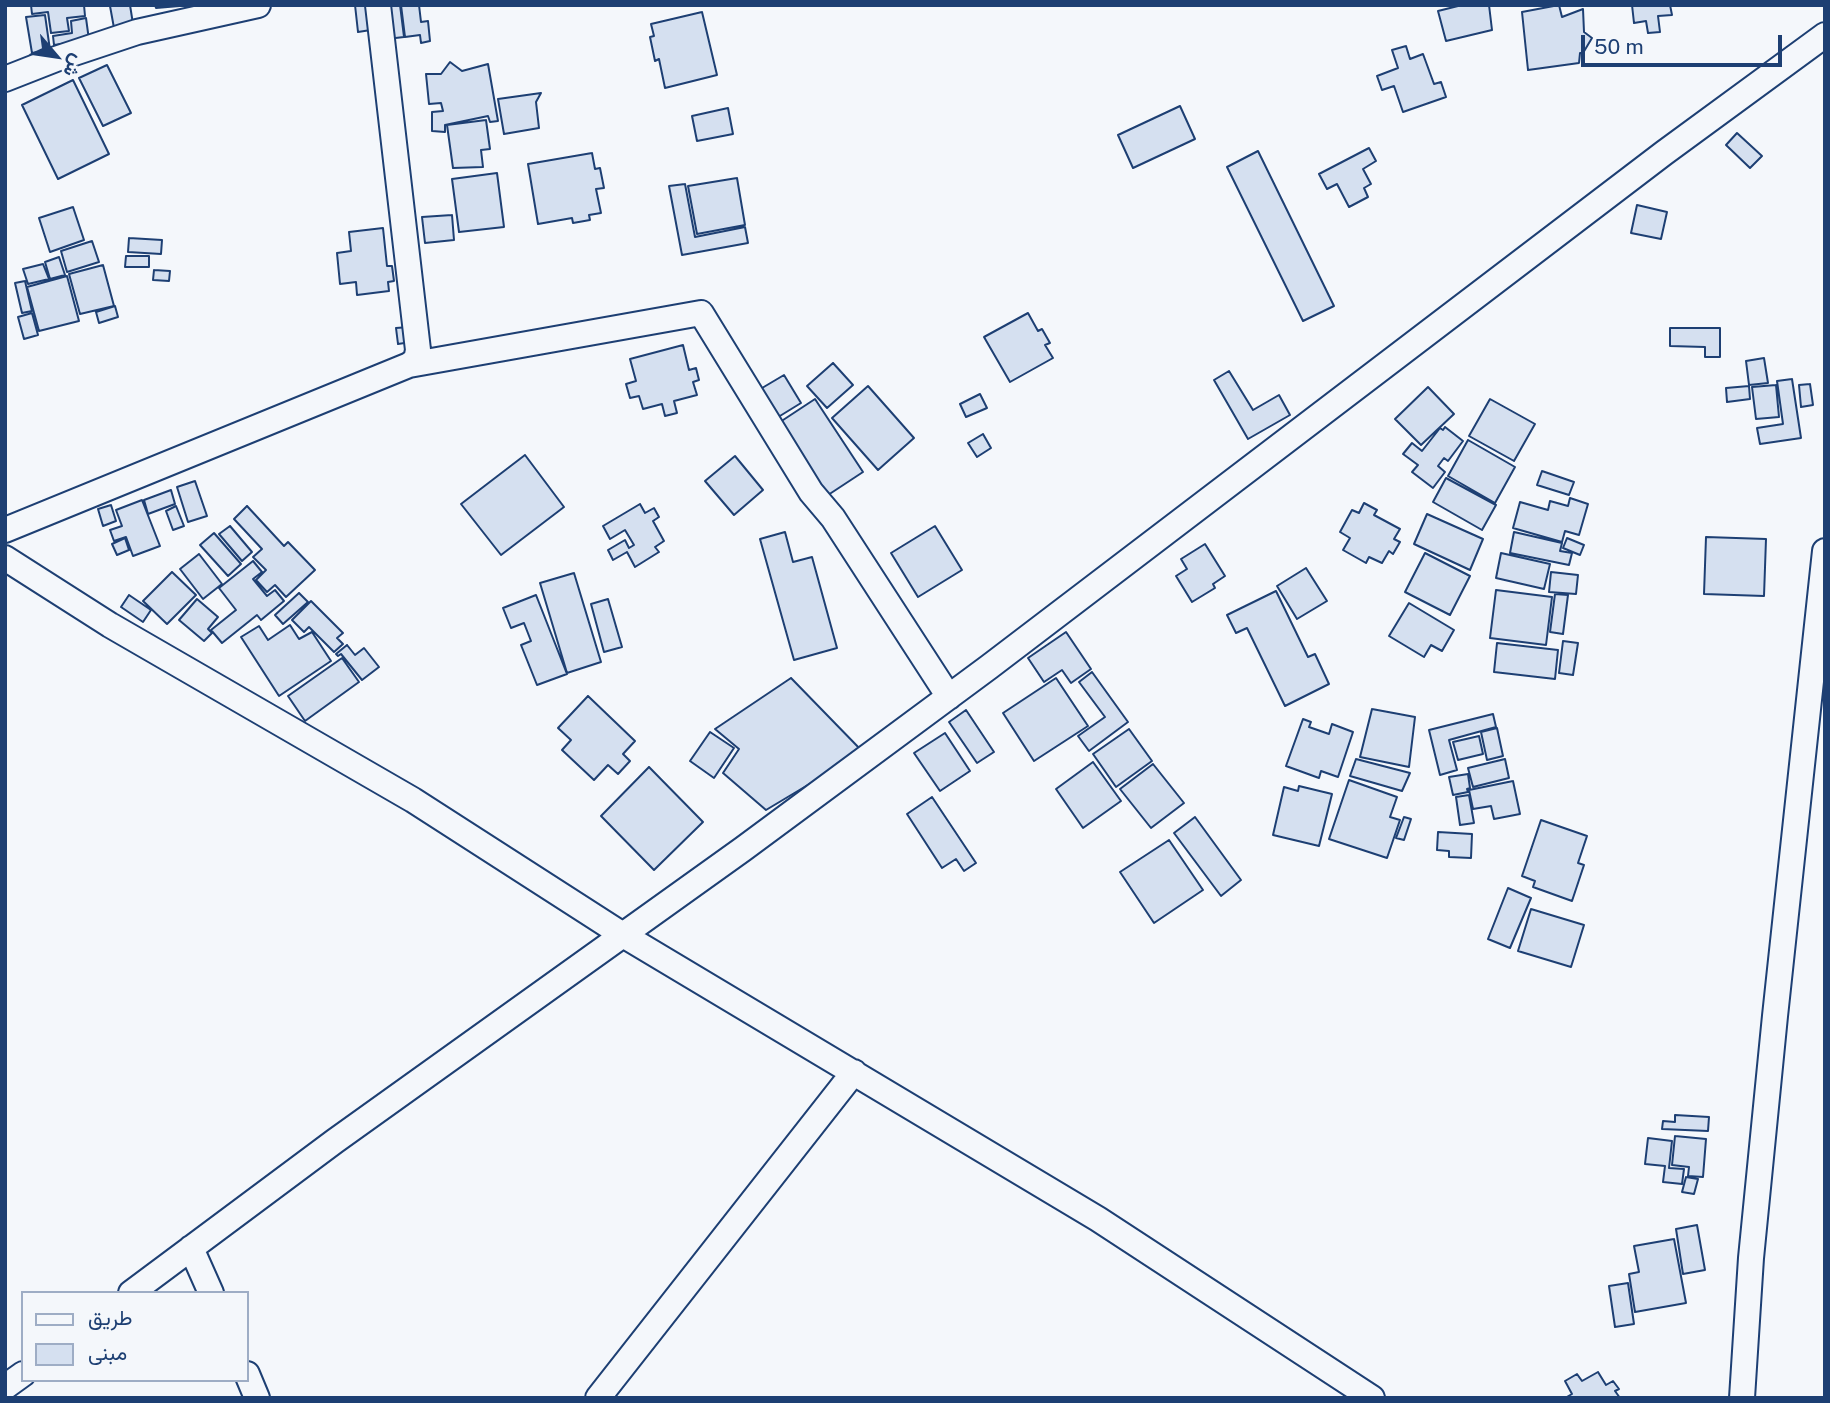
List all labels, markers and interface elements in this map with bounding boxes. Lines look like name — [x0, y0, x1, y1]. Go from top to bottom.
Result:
north arrow — [21, 21, 91, 91]
scale bar — [1585, 21, 1786, 65]
text: 50 m — [1594, 34, 1644, 59]
text: ش — [59, 51, 90, 82]
legend — [21, 1291, 248, 1382]
text: طريق — [88, 1305, 133, 1330]
text: مبنى — [88, 1340, 127, 1365]

